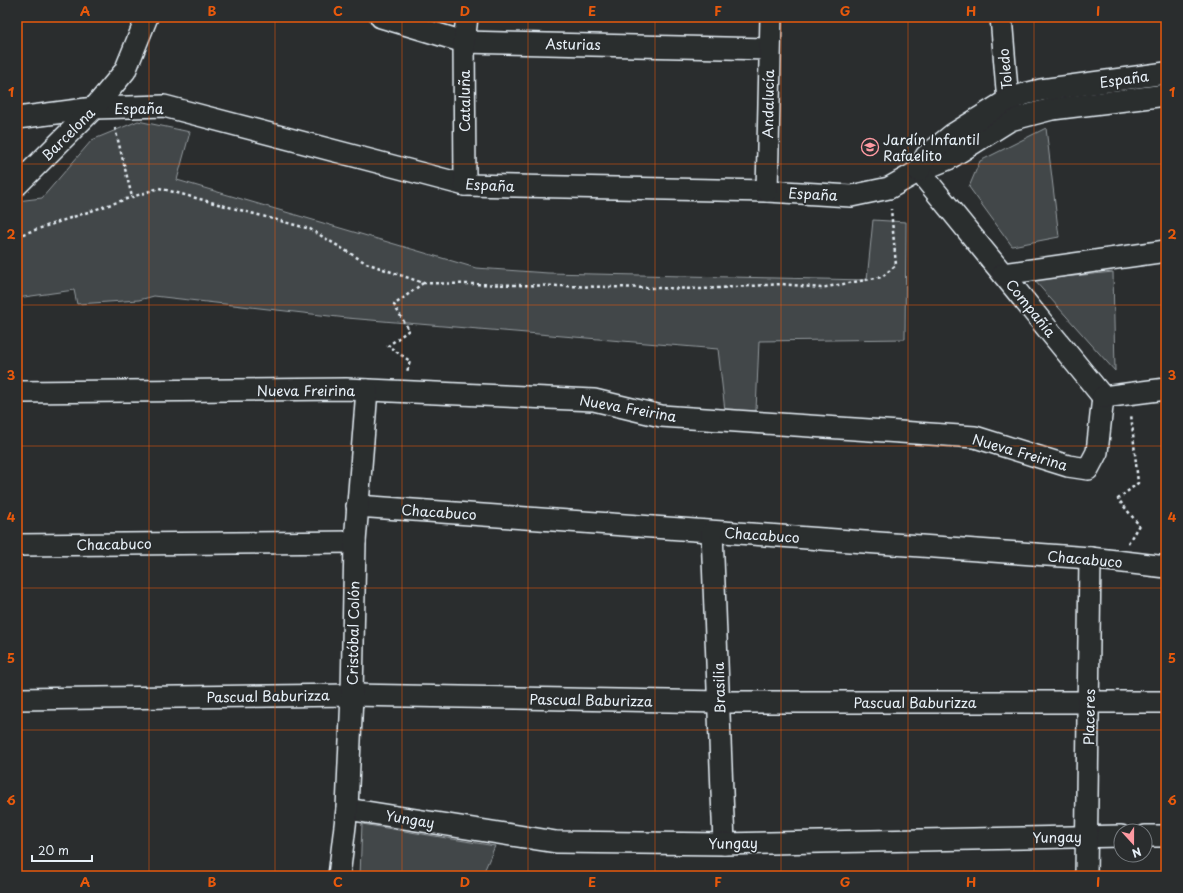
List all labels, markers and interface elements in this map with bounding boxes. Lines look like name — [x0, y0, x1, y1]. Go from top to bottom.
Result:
text: A — [80, 1, 90, 20]
text: B — [208, 1, 217, 20]
text: C — [333, 1, 343, 20]
text: D — [460, 1, 470, 20]
text: E — [588, 1, 596, 20]
text: F — [714, 1, 722, 20]
text: G — [840, 1, 850, 20]
text: H — [966, 1, 976, 20]
text: I — [1096, 1, 1100, 20]
street label: Asturias — [545, 33, 601, 55]
street label: Toledo — [993, 47, 1017, 91]
street label: España — [1098, 65, 1150, 93]
street label: Andalucía — [757, 69, 779, 139]
street label: Cataluña — [454, 70, 475, 132]
text: 1 — [8, 82, 14, 101]
text: 1 — [1169, 82, 1175, 101]
street label: España — [114, 98, 164, 119]
street label: Barcelona — [36, 102, 100, 166]
place label: Jardín Infantil Rafaelito — [883, 129, 980, 166]
school or university icon: Jardín Infantil Rafaelito — [860, 137, 880, 157]
street label: España — [465, 173, 515, 197]
street label: España — [788, 182, 838, 206]
text: 2 — [6, 224, 16, 243]
text: 2 — [1167, 224, 1177, 243]
street label: Compañía — [1001, 274, 1061, 342]
text: 3 — [7, 365, 16, 384]
text: 3 — [1168, 365, 1177, 384]
street label: Nueva Freirina — [257, 380, 355, 401]
street label: Nueva Freirina — [578, 389, 678, 427]
street label: Nueva Freirina — [970, 428, 1070, 476]
street label: Chacabuco — [401, 499, 478, 525]
text: 4 — [7, 507, 16, 526]
text: 4 — [1168, 507, 1177, 526]
street label: Chacabuco — [724, 522, 801, 548]
street label: Chacabuco — [76, 533, 152, 555]
street label: Chacabuco — [1047, 545, 1124, 573]
street label: Cristóbal Colón — [342, 581, 364, 685]
text: 5 — [7, 648, 15, 667]
text: 5 — [1168, 648, 1176, 667]
street label: Brasilia — [708, 661, 730, 714]
street label: Pascual Baburizza — [206, 684, 330, 708]
street label: Pascual Baburizza — [529, 688, 653, 712]
street label: Placeres — [1078, 689, 1100, 745]
street label: Pascual Baburizza — [853, 692, 977, 713]
text: 6 — [6, 790, 16, 809]
text: 6 — [1167, 790, 1177, 809]
street label: Yungay — [384, 805, 436, 833]
north arrow — [1113, 823, 1153, 863]
street label: Yungay — [1032, 826, 1082, 848]
street label: Yungay — [708, 832, 758, 854]
scale bar — [32, 837, 92, 863]
text: 20 m — [38, 841, 69, 859]
text: N — [1129, 843, 1144, 862]
text: A — [80, 872, 90, 891]
text: B — [208, 872, 217, 891]
text: C — [333, 872, 343, 891]
text: D — [460, 872, 470, 891]
text: E — [588, 872, 596, 891]
text: F — [714, 872, 722, 891]
text: G — [840, 872, 850, 891]
text: H — [966, 872, 976, 891]
text: I — [1096, 872, 1100, 891]

